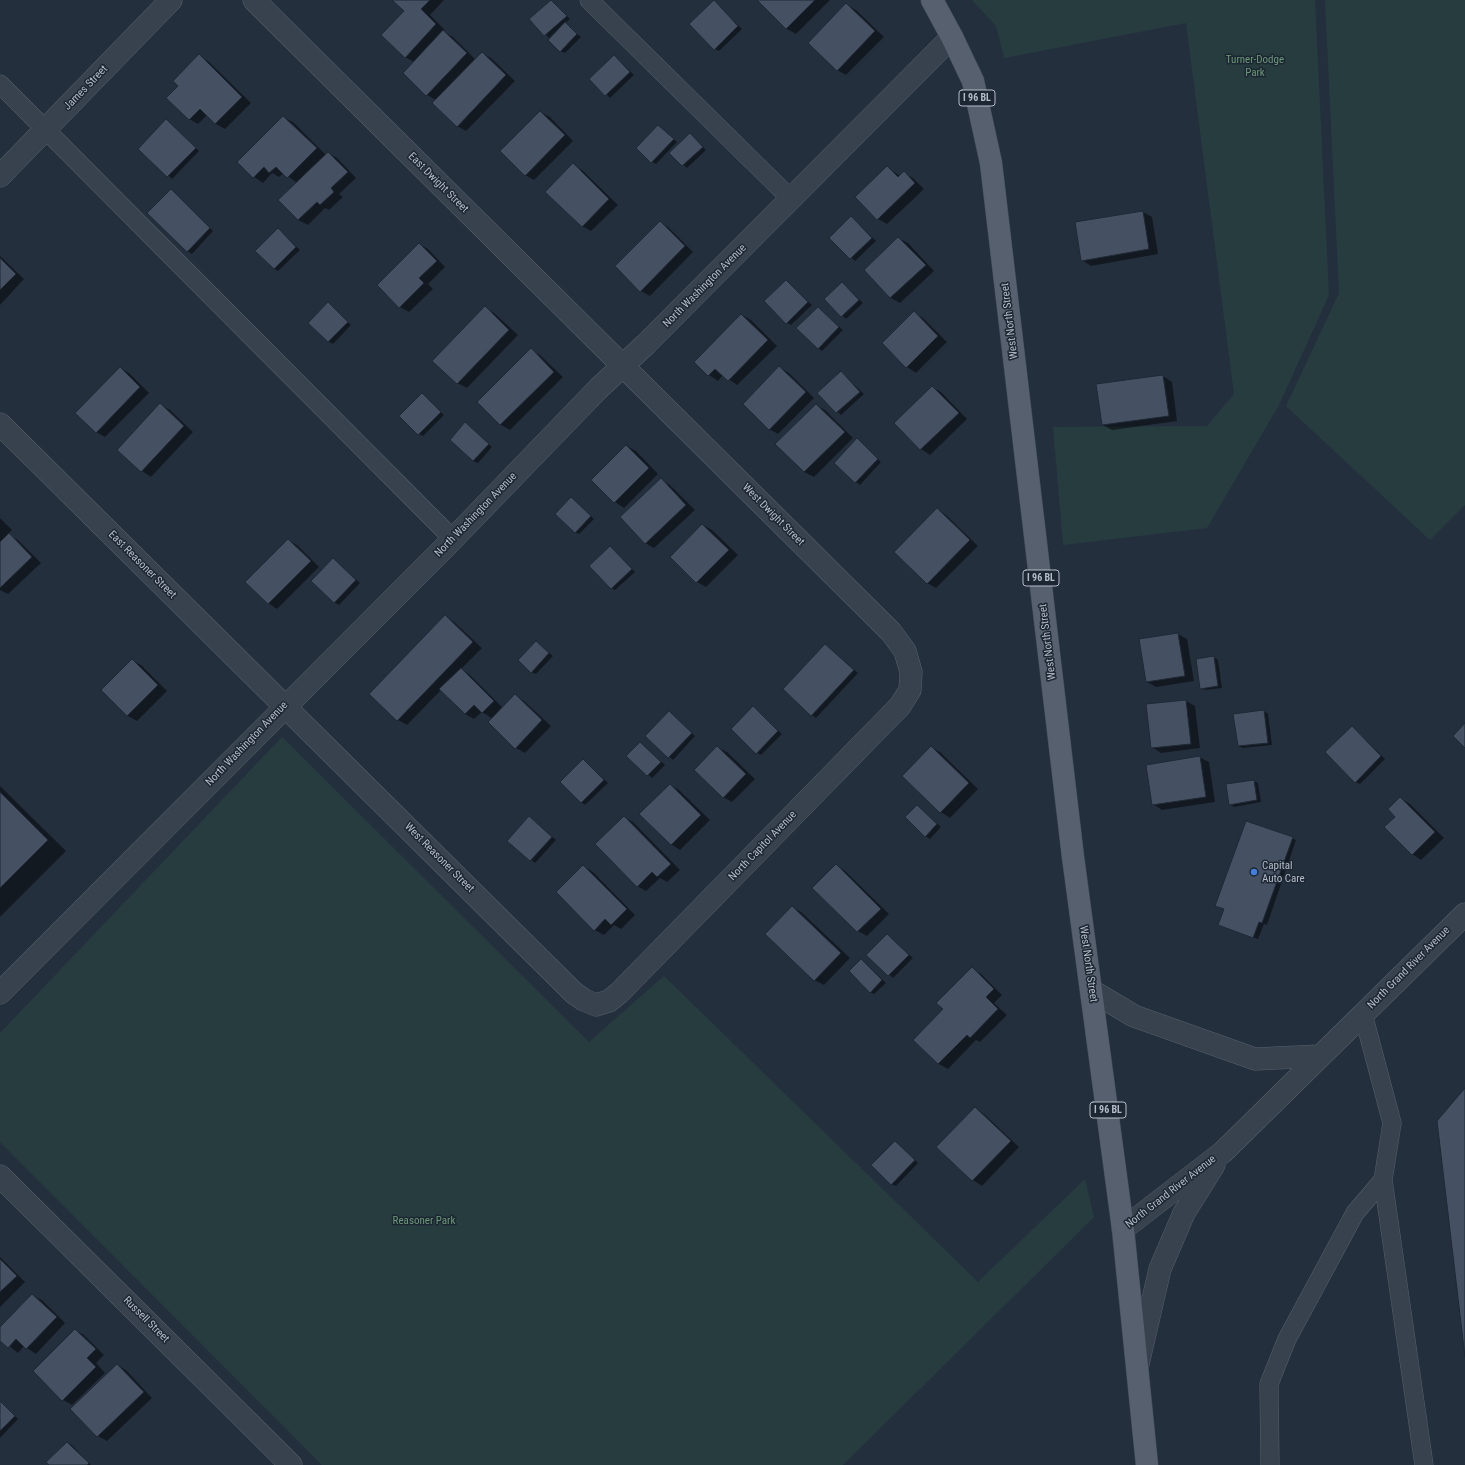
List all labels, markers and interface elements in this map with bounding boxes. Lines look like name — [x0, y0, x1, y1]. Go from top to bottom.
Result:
park label: Turner-Dodge Park — [1226, 53, 1284, 79]
street label: James Street — [61, 63, 111, 113]
road number: I 96 BL — [959, 90, 995, 106]
street label: East Dwight Street — [405, 150, 471, 216]
street label: North Washington Avenue — [661, 242, 749, 330]
street label: West North Street — [999, 282, 1021, 360]
street label: North Washington Avenue — [432, 470, 520, 560]
street label: West Dwight Street — [739, 481, 807, 549]
street label: East Reasoner Street — [105, 528, 179, 602]
road number: I 96 BL — [1023, 570, 1059, 586]
street label: West North Street — [1037, 603, 1059, 681]
street label: North Washington Avenue — [203, 699, 291, 789]
street label: North Capitol Avenue — [726, 808, 800, 884]
street label: West Reasoner Street — [401, 820, 477, 896]
place label: Capital Auto Care — [1262, 859, 1305, 885]
marker: Capital Auto Care — [1249, 867, 1259, 877]
street label: North Grand River Avenue — [1365, 924, 1453, 1012]
street label: West North Street — [1076, 925, 1100, 1003]
road number: I 96 BL — [1090, 1102, 1126, 1118]
street label: North Grand River Avenue — [1123, 1153, 1219, 1231]
park label: Reasoner Park — [393, 1214, 455, 1228]
street label: Russell Street — [120, 1294, 172, 1346]

